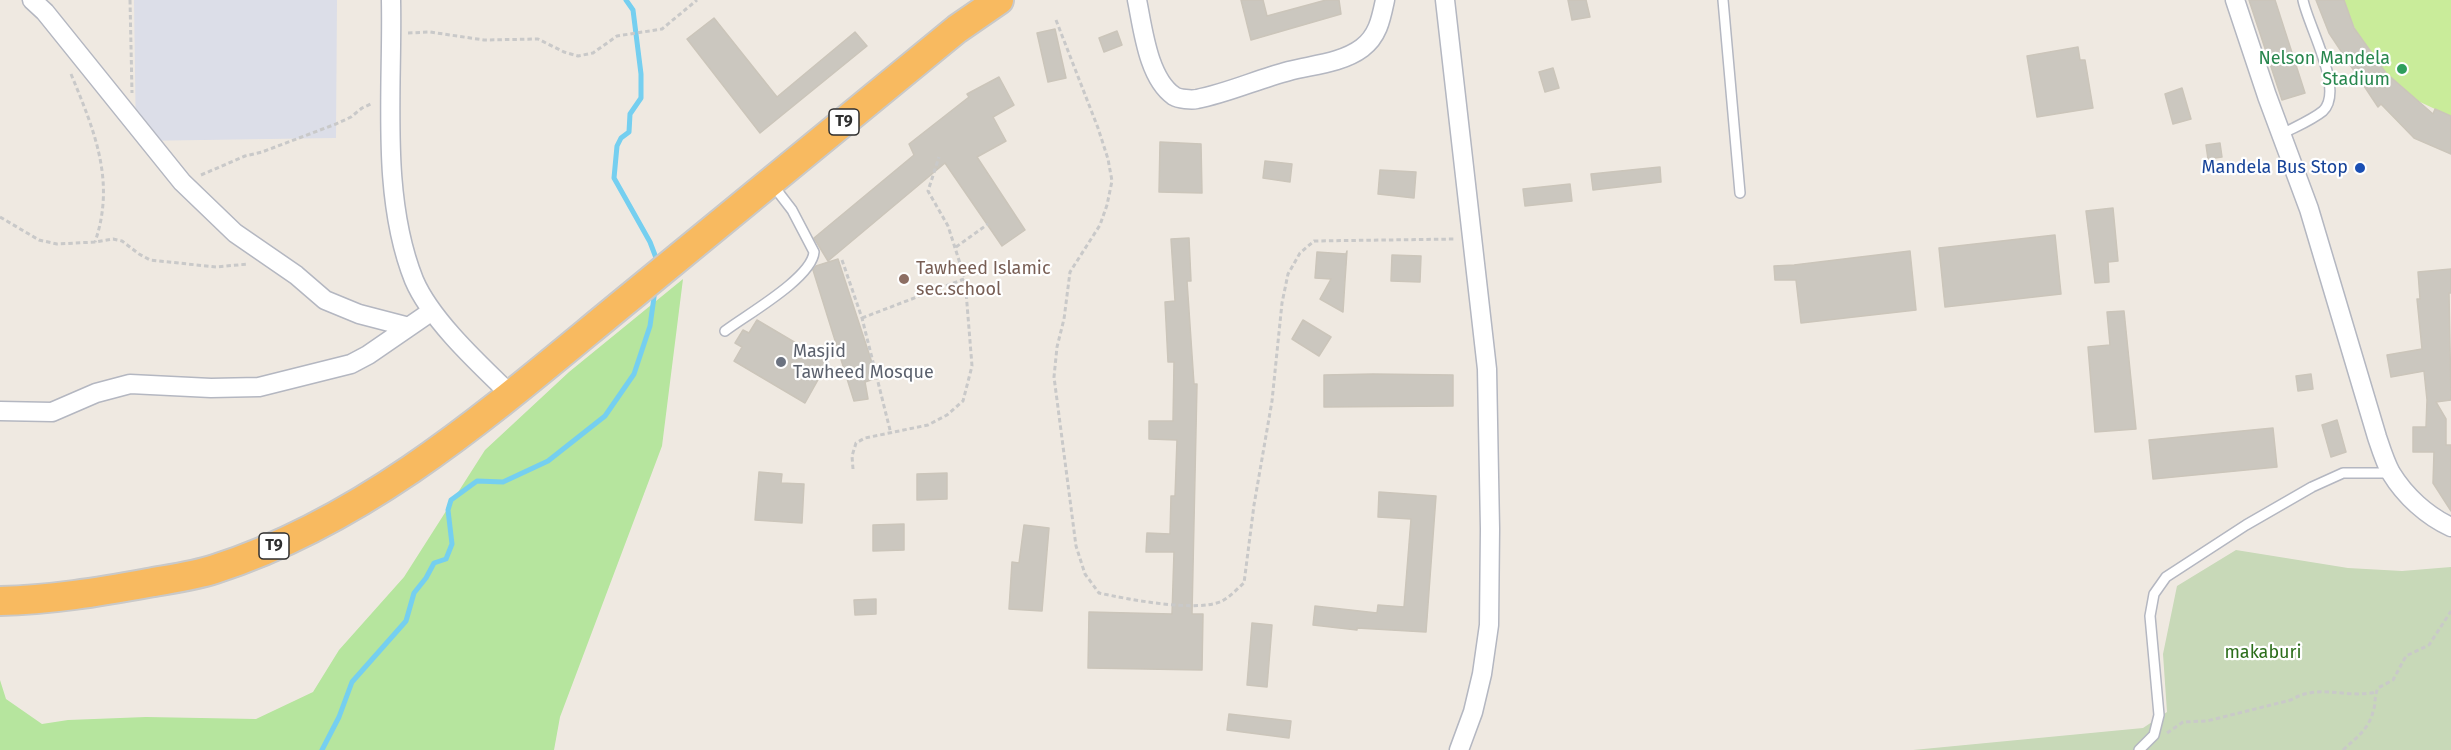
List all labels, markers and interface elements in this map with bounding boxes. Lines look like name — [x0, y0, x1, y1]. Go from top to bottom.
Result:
place label: Nelson Mandela Stadium — [2258, 48, 2390, 90]
marker: Nelson Mandela Stadium — [2395, 62, 2409, 76]
road number: T9 — [829, 109, 859, 135]
place label: Mandela Bus Stop — [2201, 157, 2348, 179]
marker: Mandela Bus Stop — [2353, 161, 2367, 175]
place label: Tawheed Islamic sec.school — [916, 258, 1051, 300]
marker: Tawheed Islamic sec.school — [897, 272, 911, 286]
place label: Masjid Tawheed Mosque — [793, 341, 934, 384]
marker: Masjid Tawheed Mosque — [774, 355, 788, 369]
road number: T9 — [259, 533, 289, 559]
park label: makaburi — [2224, 642, 2302, 664]

